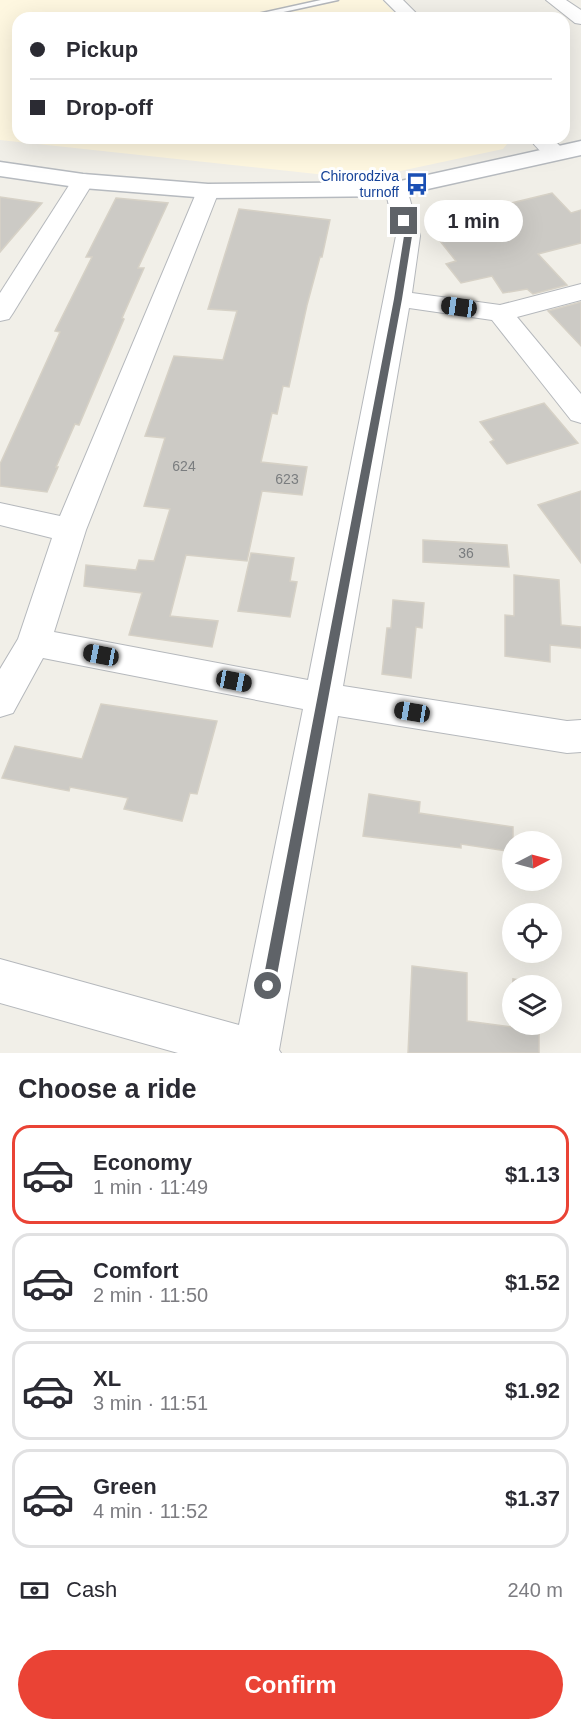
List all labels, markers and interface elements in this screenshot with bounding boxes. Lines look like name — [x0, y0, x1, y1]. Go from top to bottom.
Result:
text: Pickup — [66, 37, 138, 62]
text: Drop-off — [66, 95, 153, 120]
place label: Chirorodziva turnoff — [320, 168, 399, 200]
bus stop icon: Chirorodziva turnoff — [404, 171, 430, 197]
callout: 1 min — [425, 200, 524, 242]
route end — [390, 207, 417, 234]
text: 1 min — [447, 210, 500, 232]
car — [440, 296, 478, 318]
house number: 624 — [172, 458, 196, 474]
house number: 623 — [275, 471, 299, 487]
house number: 36 — [458, 545, 474, 561]
car — [82, 643, 120, 667]
car — [215, 669, 253, 693]
car — [393, 700, 431, 724]
north arrow — [502, 831, 562, 891]
map controls — [502, 831, 562, 1035]
button: locate — [502, 903, 562, 963]
route start — [254, 972, 281, 999]
button: layers — [502, 975, 562, 1035]
text: Choose a ride — [18, 1074, 197, 1104]
icon: car — [21, 1148, 75, 1202]
text: Economy — [93, 1150, 192, 1175]
text: $1.13 — [505, 1162, 560, 1187]
text: 1 min · 11:49 — [93, 1176, 208, 1198]
icon: car — [21, 1256, 75, 1310]
text: Comfort — [93, 1258, 179, 1283]
text: $1.52 — [505, 1270, 560, 1295]
text: 2 min · 11:50 — [93, 1284, 208, 1306]
icon: car — [21, 1364, 75, 1418]
text: XL — [93, 1366, 121, 1391]
text: $1.92 — [505, 1378, 560, 1403]
text: 3 min · 11:51 — [93, 1392, 208, 1414]
icon: car — [21, 1472, 75, 1526]
text: Green — [93, 1474, 157, 1499]
text: $1.37 — [505, 1486, 560, 1511]
text: 4 min · 11:52 — [93, 1500, 208, 1522]
icon: cash — [18, 1574, 51, 1607]
text: Cash — [66, 1577, 117, 1602]
text: 240 m — [507, 1579, 563, 1601]
button: Confirm — [18, 1650, 563, 1719]

